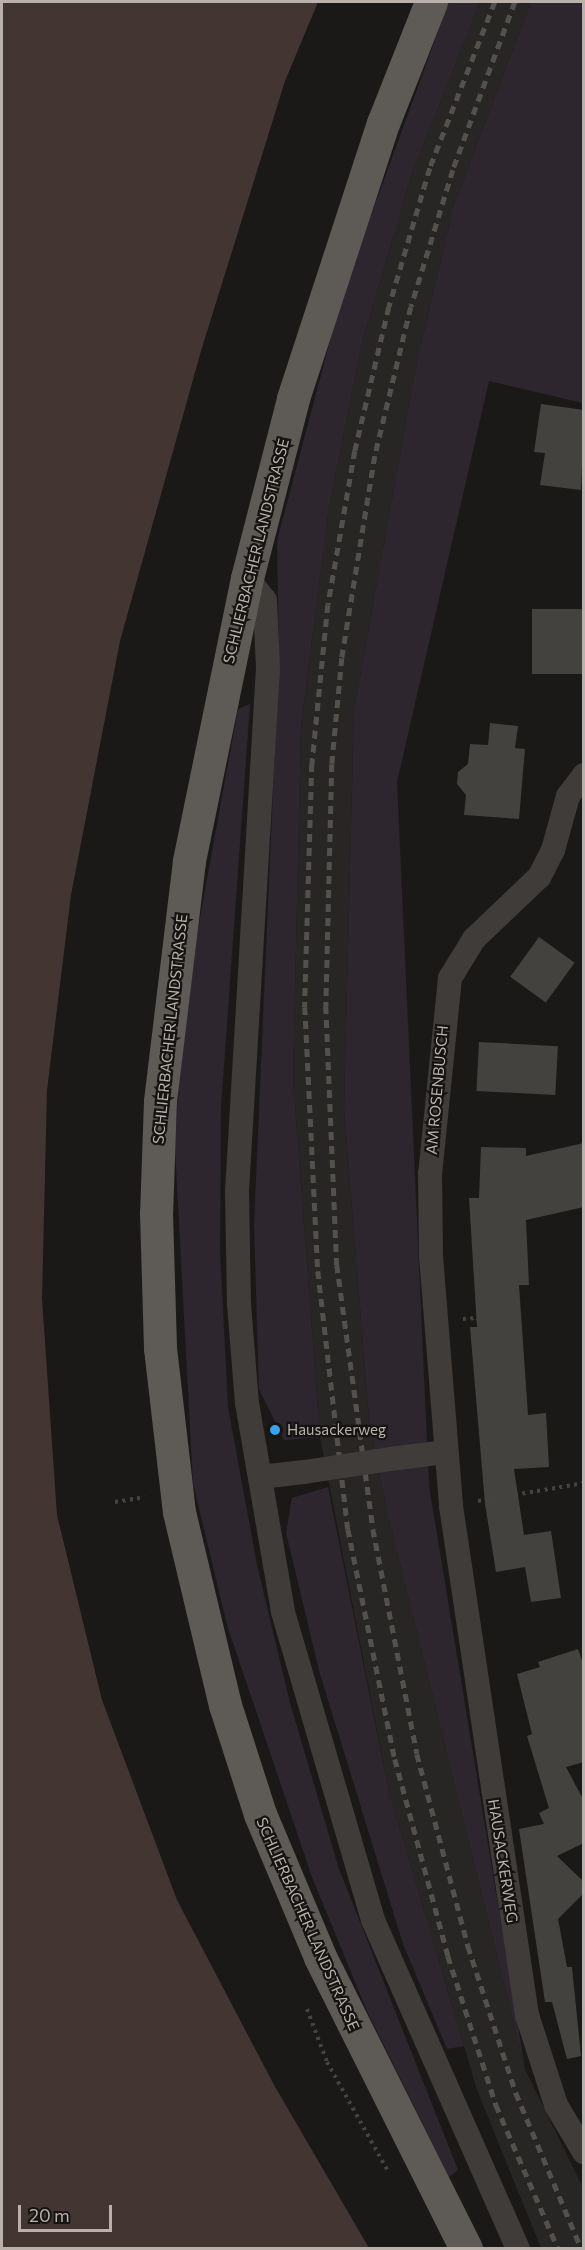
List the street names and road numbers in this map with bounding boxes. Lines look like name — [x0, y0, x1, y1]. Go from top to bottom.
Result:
street label: SCHLIERBACHER LANDSTRASSE — [219, 437, 293, 665]
street label: SCHLIERBACHER LANDSTRASSE — [149, 913, 191, 1145]
street label: AM ROSENBUSCH — [422, 1025, 452, 1155]
street label: HAUSACKERWEG — [484, 1798, 522, 1924]
street label: SCHLIERBACHER LANDSTRASSE — [253, 1815, 363, 2033]

